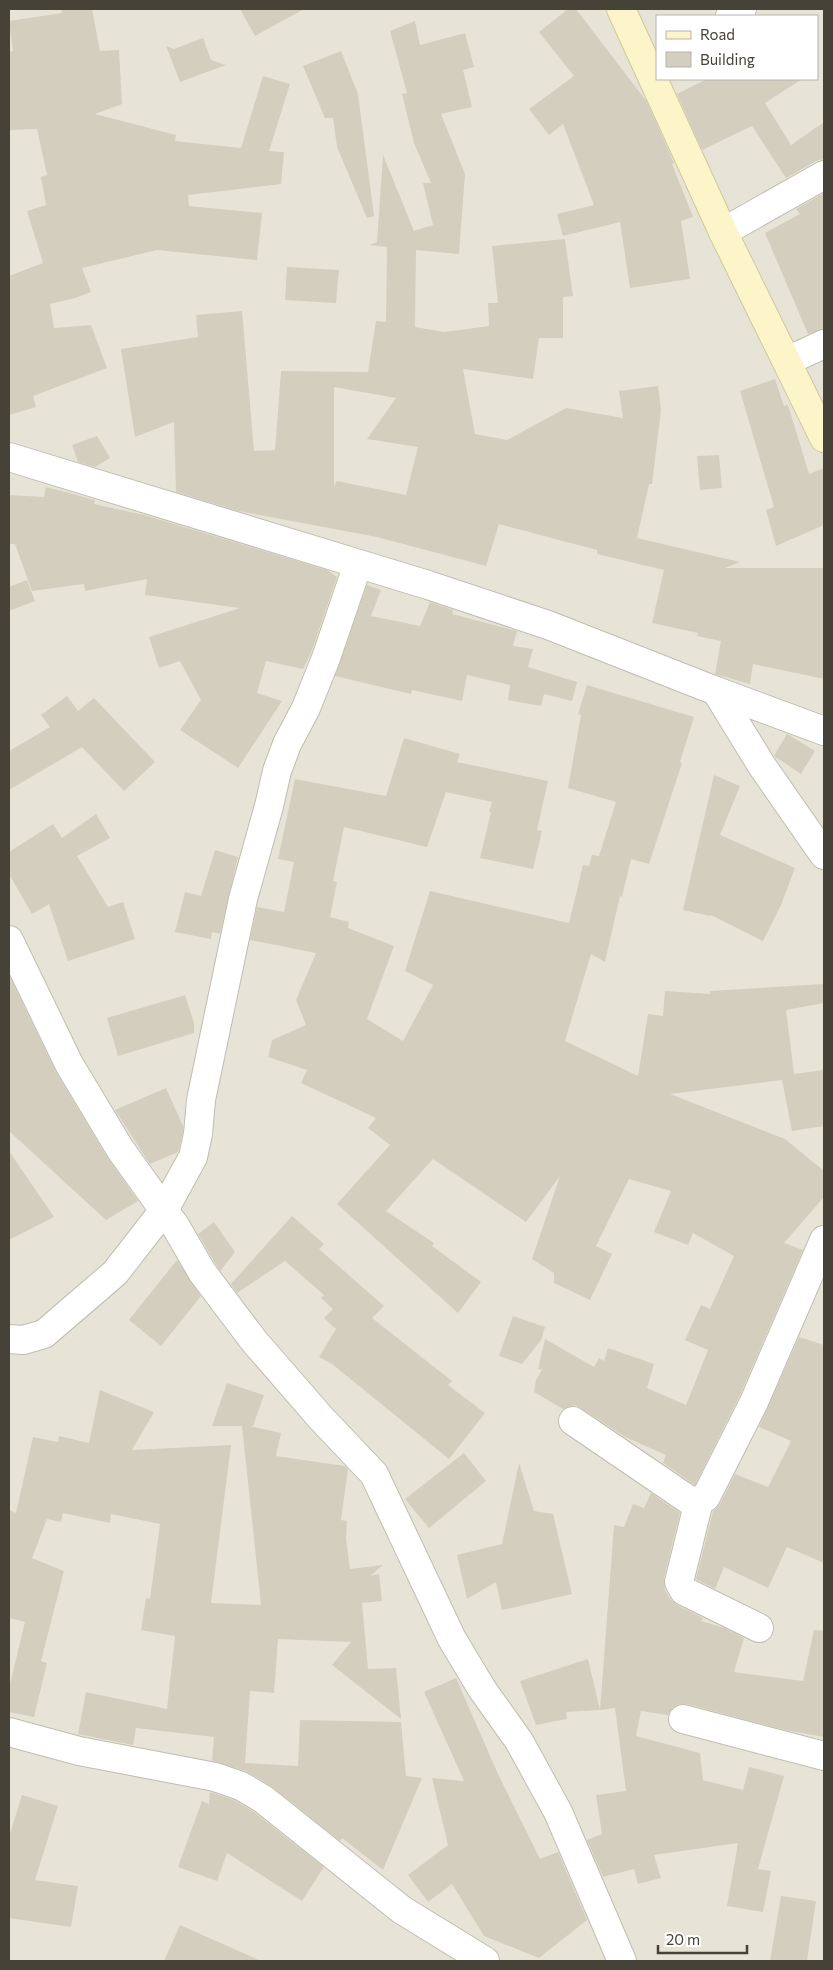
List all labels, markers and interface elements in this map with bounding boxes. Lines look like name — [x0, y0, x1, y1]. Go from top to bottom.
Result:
legend — [656, 15, 818, 80]
text: Road — [700, 25, 735, 43]
text: Building — [700, 50, 755, 68]
scale bar — [658, 1922, 747, 1954]
text: 20 m — [666, 1930, 700, 1948]

